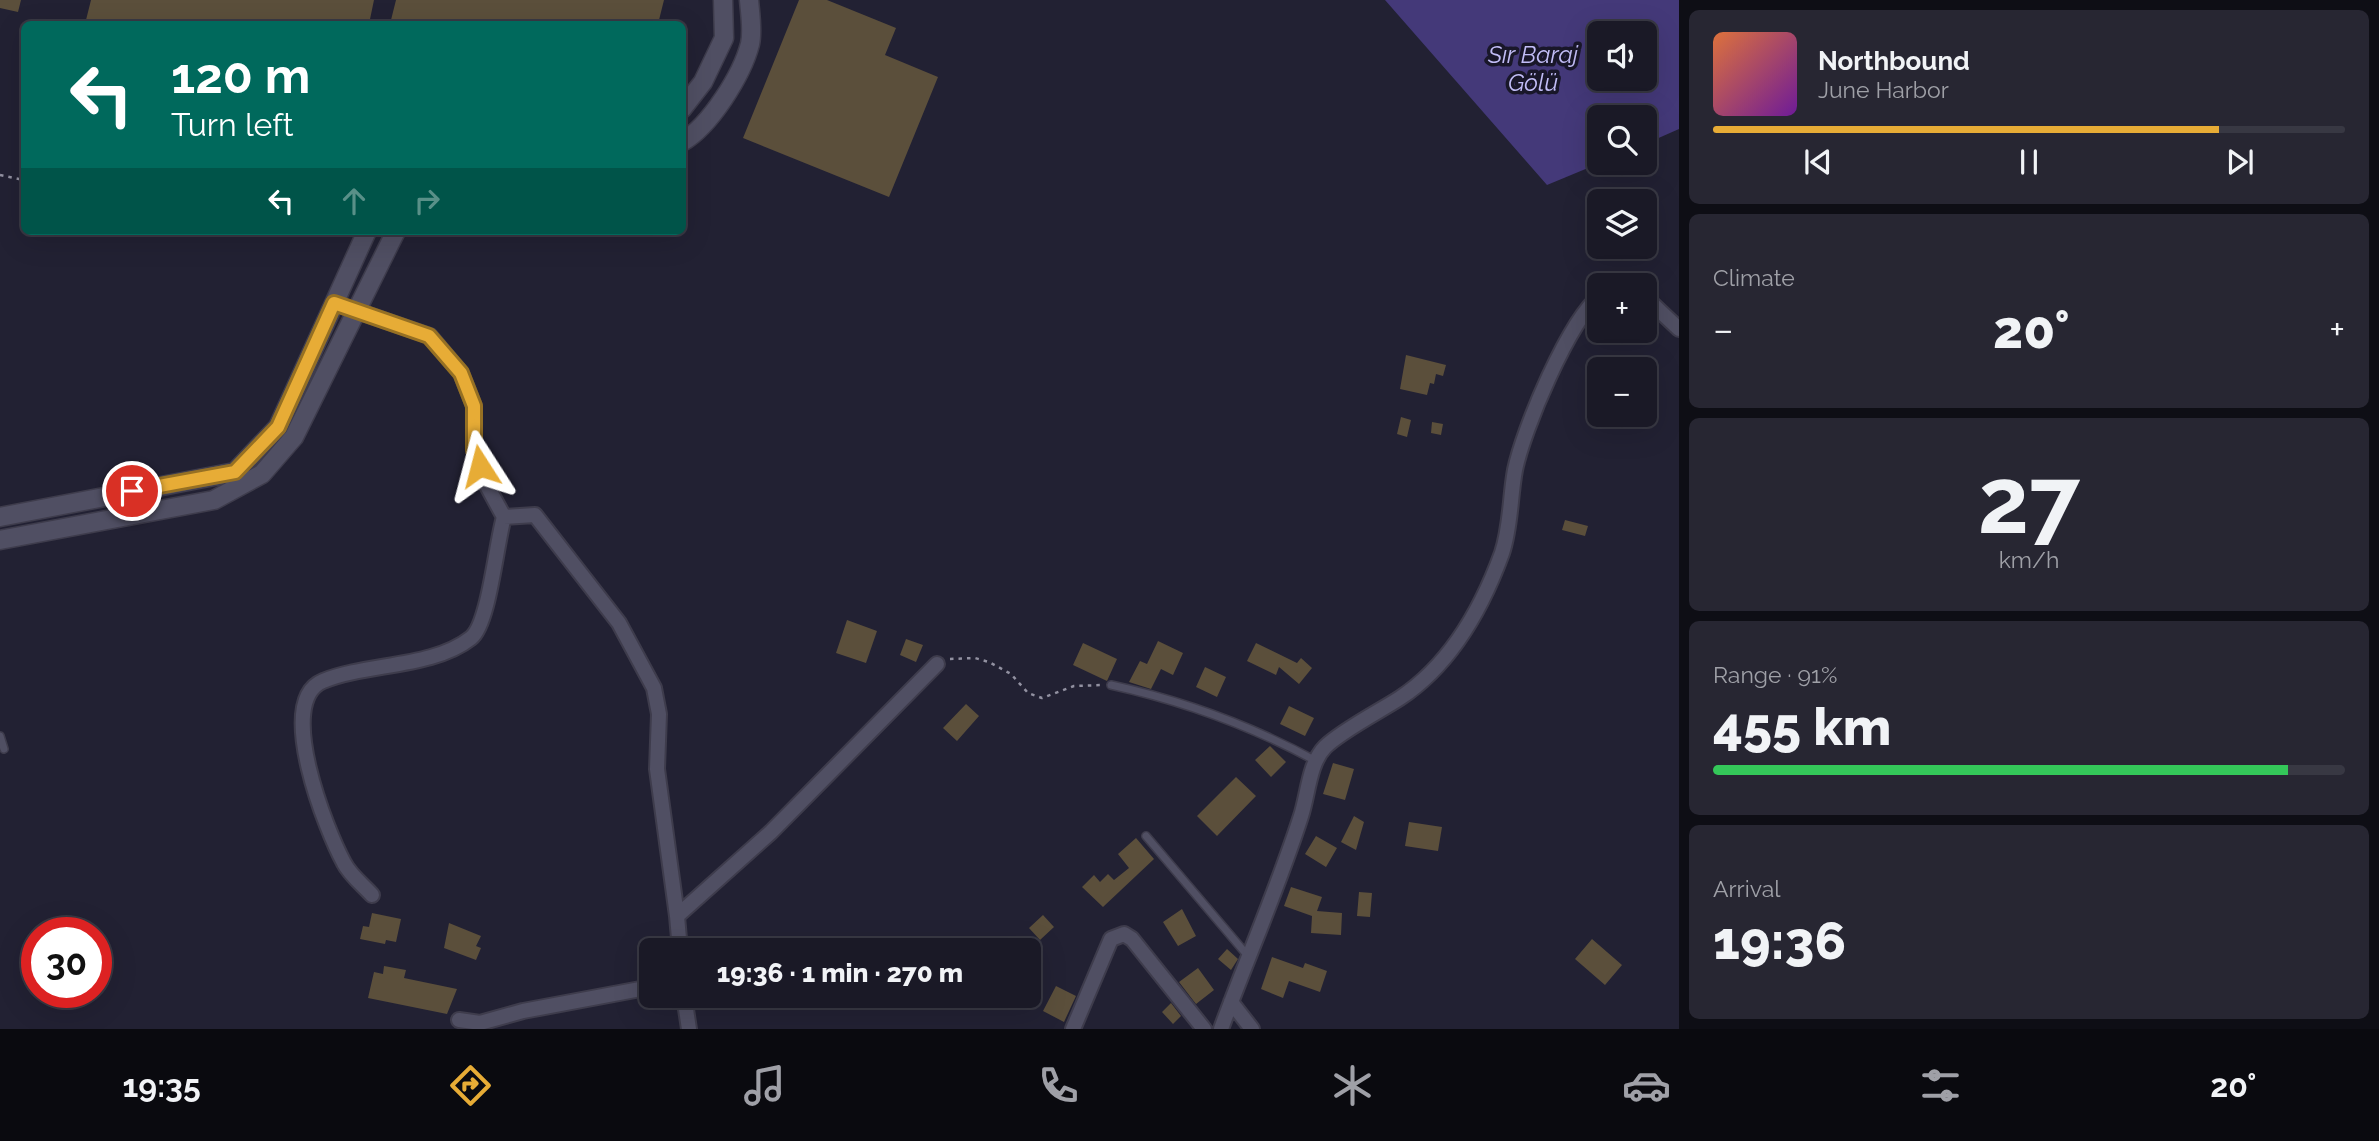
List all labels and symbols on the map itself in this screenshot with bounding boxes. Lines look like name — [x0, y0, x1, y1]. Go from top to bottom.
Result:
water label: Sır Baraj Gölü — [1487, 40, 1579, 97]
position arrow — [443, 429, 517, 503]
pin — [102, 461, 162, 521]
speed limit sign: 30 — [21, 917, 112, 1008]

